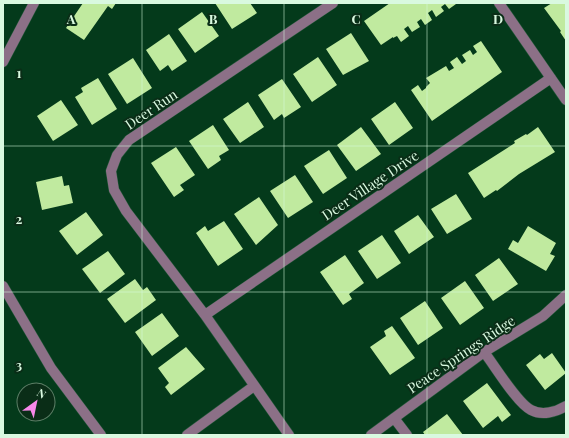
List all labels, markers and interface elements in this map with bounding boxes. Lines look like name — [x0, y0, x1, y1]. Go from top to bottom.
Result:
text: A — [66, 10, 76, 27]
text: B — [209, 10, 218, 27]
text: C — [351, 10, 361, 27]
text: D — [493, 10, 503, 27]
text: 1 — [17, 64, 22, 81]
street label: Deer Run — [121, 84, 181, 133]
street label: Deer Village Drive — [318, 146, 422, 224]
text: 2 — [16, 210, 23, 227]
street label: Peace Springs Ridge — [403, 311, 519, 397]
text: 3 — [16, 356, 22, 373]
north arrow — [16, 382, 56, 422]
text: N — [34, 385, 49, 402]

